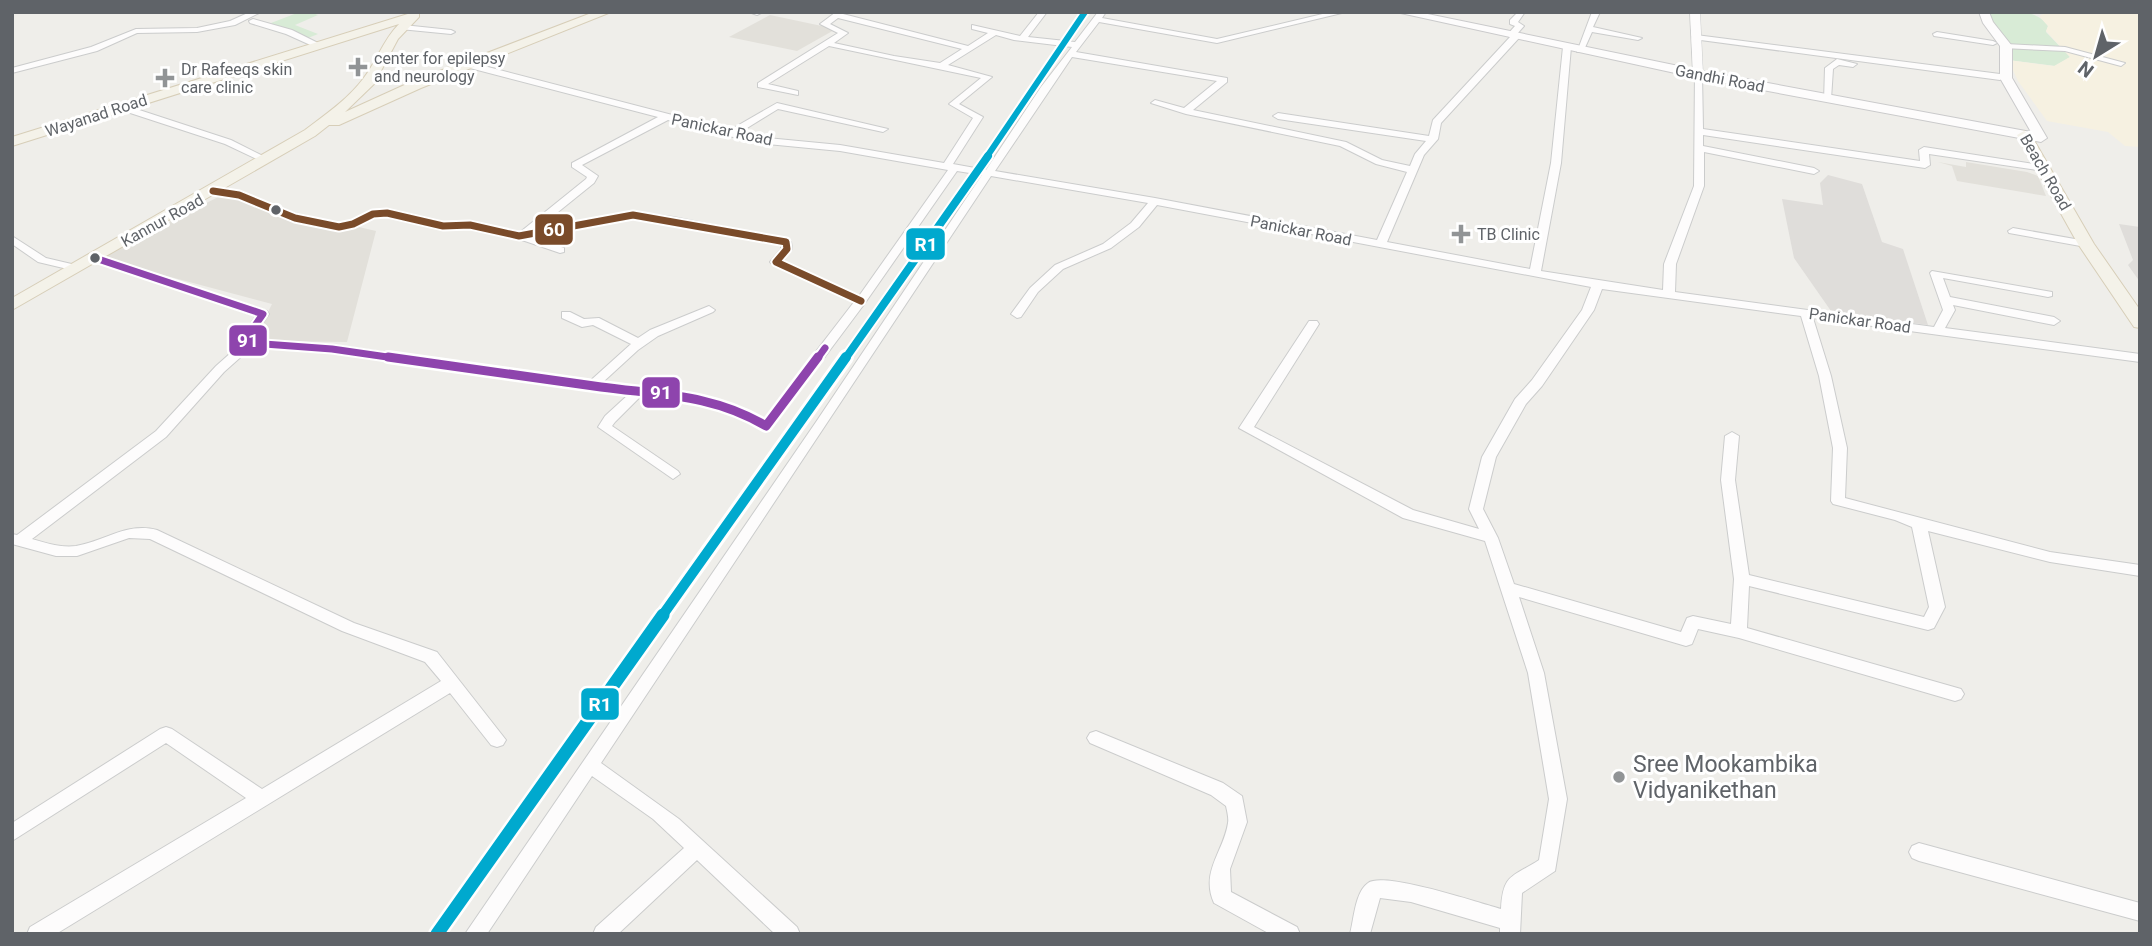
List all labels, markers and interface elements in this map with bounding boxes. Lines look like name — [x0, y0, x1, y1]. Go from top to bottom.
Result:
north arrow — [2061, 21, 2131, 91]
place label: center for epilepsy and neurology — [374, 49, 506, 86]
text: N — [2074, 56, 2098, 82]
marker: center for epilepsy and neurology — [348, 57, 368, 77]
place label: Dr Rafeeqs skin care clinic — [181, 60, 292, 97]
street label: Gandhi Road — [1674, 60, 1766, 96]
marker: Dr Rafeeqs skin care clinic — [155, 68, 175, 88]
street label: Wayanad Road — [43, 90, 149, 141]
street label: Panickar Road — [670, 110, 774, 149]
street label: Beach Road — [2016, 131, 2075, 214]
street label: Kannur Road — [118, 190, 207, 251]
unlabelled marker — [269, 203, 283, 217]
street label: Panickar Road — [1249, 211, 1353, 250]
line badge: 60 — [534, 213, 574, 246]
text: 60 — [543, 218, 565, 241]
marker: TB Clinic — [1451, 224, 1471, 244]
place label: TB Clinic — [1477, 225, 1540, 244]
line badge: R1 — [905, 227, 946, 261]
text: R1 — [914, 233, 938, 256]
unlabelled marker — [88, 251, 102, 265]
street label: Panickar Road — [1808, 304, 1912, 337]
line badge: 91 — [228, 324, 268, 357]
text: 91 — [237, 329, 259, 352]
line badge: 91 — [641, 376, 681, 409]
text: 91 — [650, 381, 672, 404]
line badge: R1 — [580, 687, 620, 721]
text: R1 — [588, 693, 612, 716]
place label: Sree Mookambika Vidyanikethan — [1633, 751, 1818, 804]
marker: Sree Mookambika Vidyanikethan — [1611, 769, 1627, 785]

